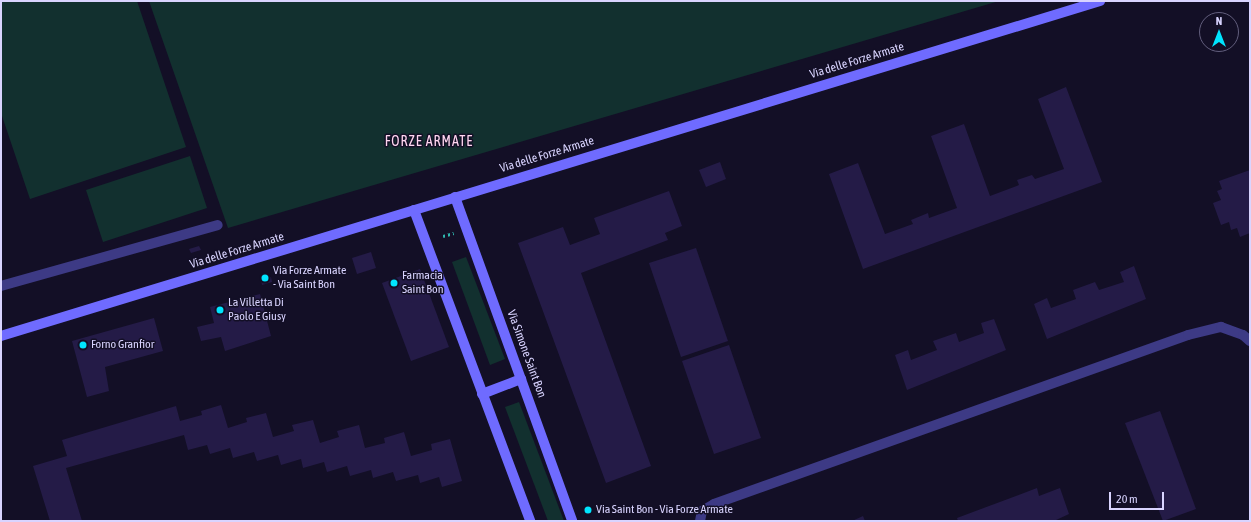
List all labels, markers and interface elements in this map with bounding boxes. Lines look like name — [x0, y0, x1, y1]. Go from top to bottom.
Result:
north arrow — [1199, 12, 1239, 52]
text: N — [1216, 15, 1222, 27]
street label: Via delle Forze Armate — [808, 40, 906, 82]
district label: FORZE ARMATE — [385, 133, 473, 149]
street label: Via delle Forze Armate — [498, 134, 596, 176]
street label: Via delle Forze Armate — [188, 230, 286, 272]
place label: Via Forze Armate - Via Saint Bon — [273, 264, 346, 292]
place label: Farmacia Saint Bon — [402, 269, 443, 297]
marker: Via Forze Armate - Via Saint Bon — [260, 273, 270, 283]
marker: Farmacia Saint Bon — [389, 278, 399, 288]
place label: La Villetta Di Paolo E Giusy — [228, 296, 286, 324]
marker: La Villetta Di Paolo E Giusy — [215, 305, 225, 315]
street label: Via Simone Saint Bon — [503, 308, 549, 400]
place label: Forno Granfior — [91, 338, 154, 352]
marker: Forno Granfior — [78, 340, 88, 350]
scale bar — [1111, 484, 1166, 510]
text: 20 m — [1116, 492, 1138, 506]
place label: Via Saint Bon - Via Forze Armate — [596, 503, 733, 517]
marker: Via Saint Bon - Via Forze Armate — [583, 505, 593, 515]

